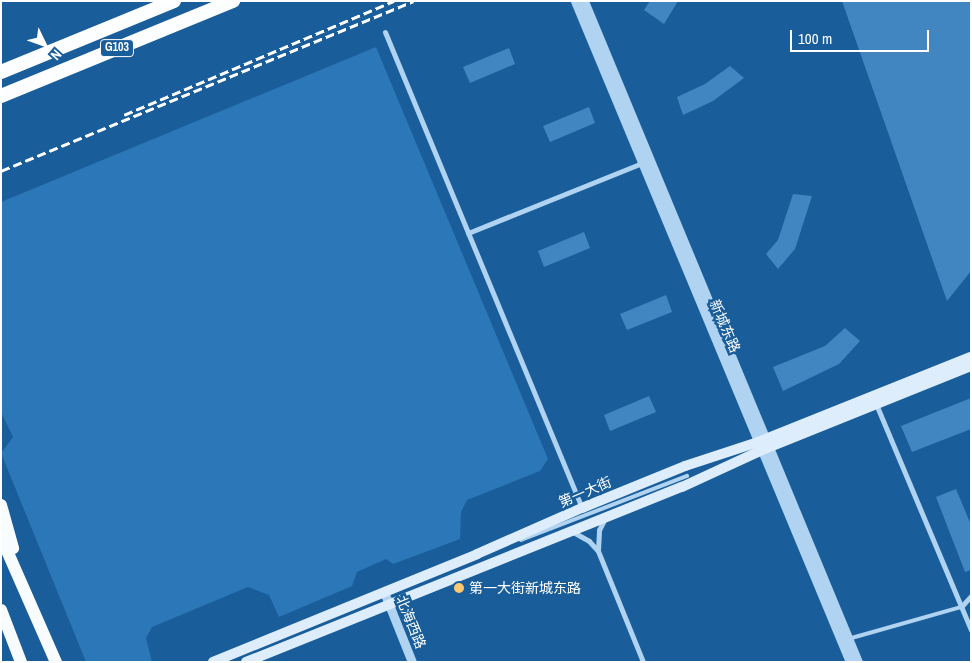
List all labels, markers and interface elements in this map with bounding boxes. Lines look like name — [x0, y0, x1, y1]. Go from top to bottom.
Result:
north arrow — [20, 20, 70, 70]
scale bar — [792, 20, 931, 52]
text: 100 m — [798, 28, 832, 49]
road number: G103 — [100, 38, 134, 58]
text: N — [47, 46, 66, 64]
street label: 新城东路 — [706, 297, 744, 355]
street label: 第一大街 — [556, 473, 614, 511]
place label: 第一大街新城东路 — [469, 580, 581, 596]
marker: 第一大街新城东路 — [453, 582, 465, 594]
street label: 北海西路 — [393, 593, 429, 651]

